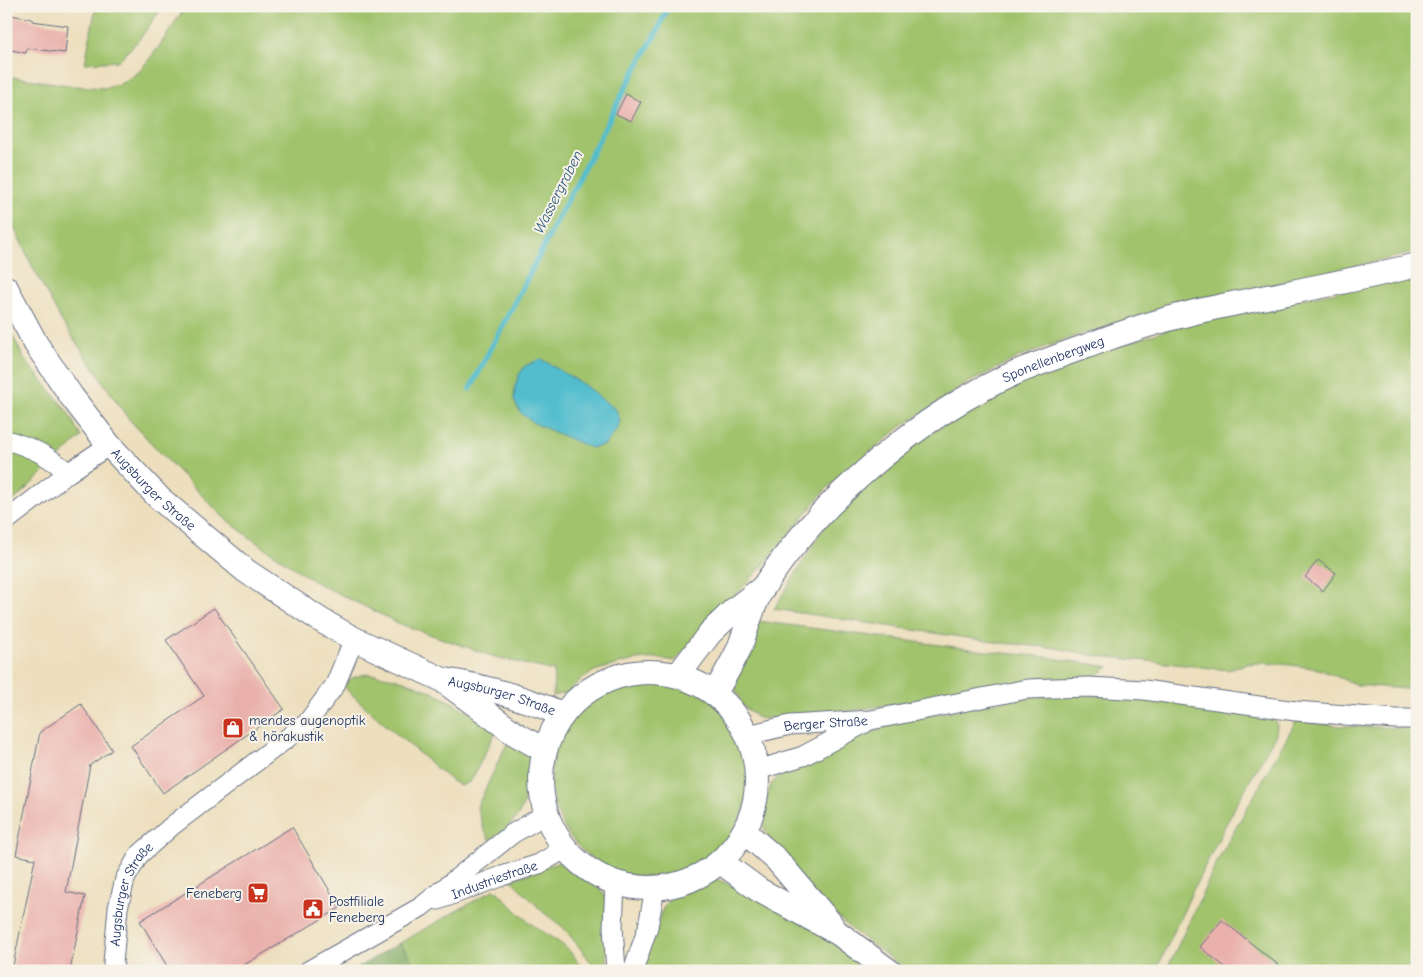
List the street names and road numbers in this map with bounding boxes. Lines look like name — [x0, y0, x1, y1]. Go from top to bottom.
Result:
street label: Sponellenbergweg — [999, 332, 1107, 386]
street label: Augsburger Straße — [108, 444, 200, 534]
street label: Augsburger Straße — [447, 672, 558, 719]
street label: Berger Straße — [782, 712, 868, 735]
street label: Augsburger Straße — [106, 838, 156, 947]
street label: Industriestraße — [449, 857, 540, 903]

